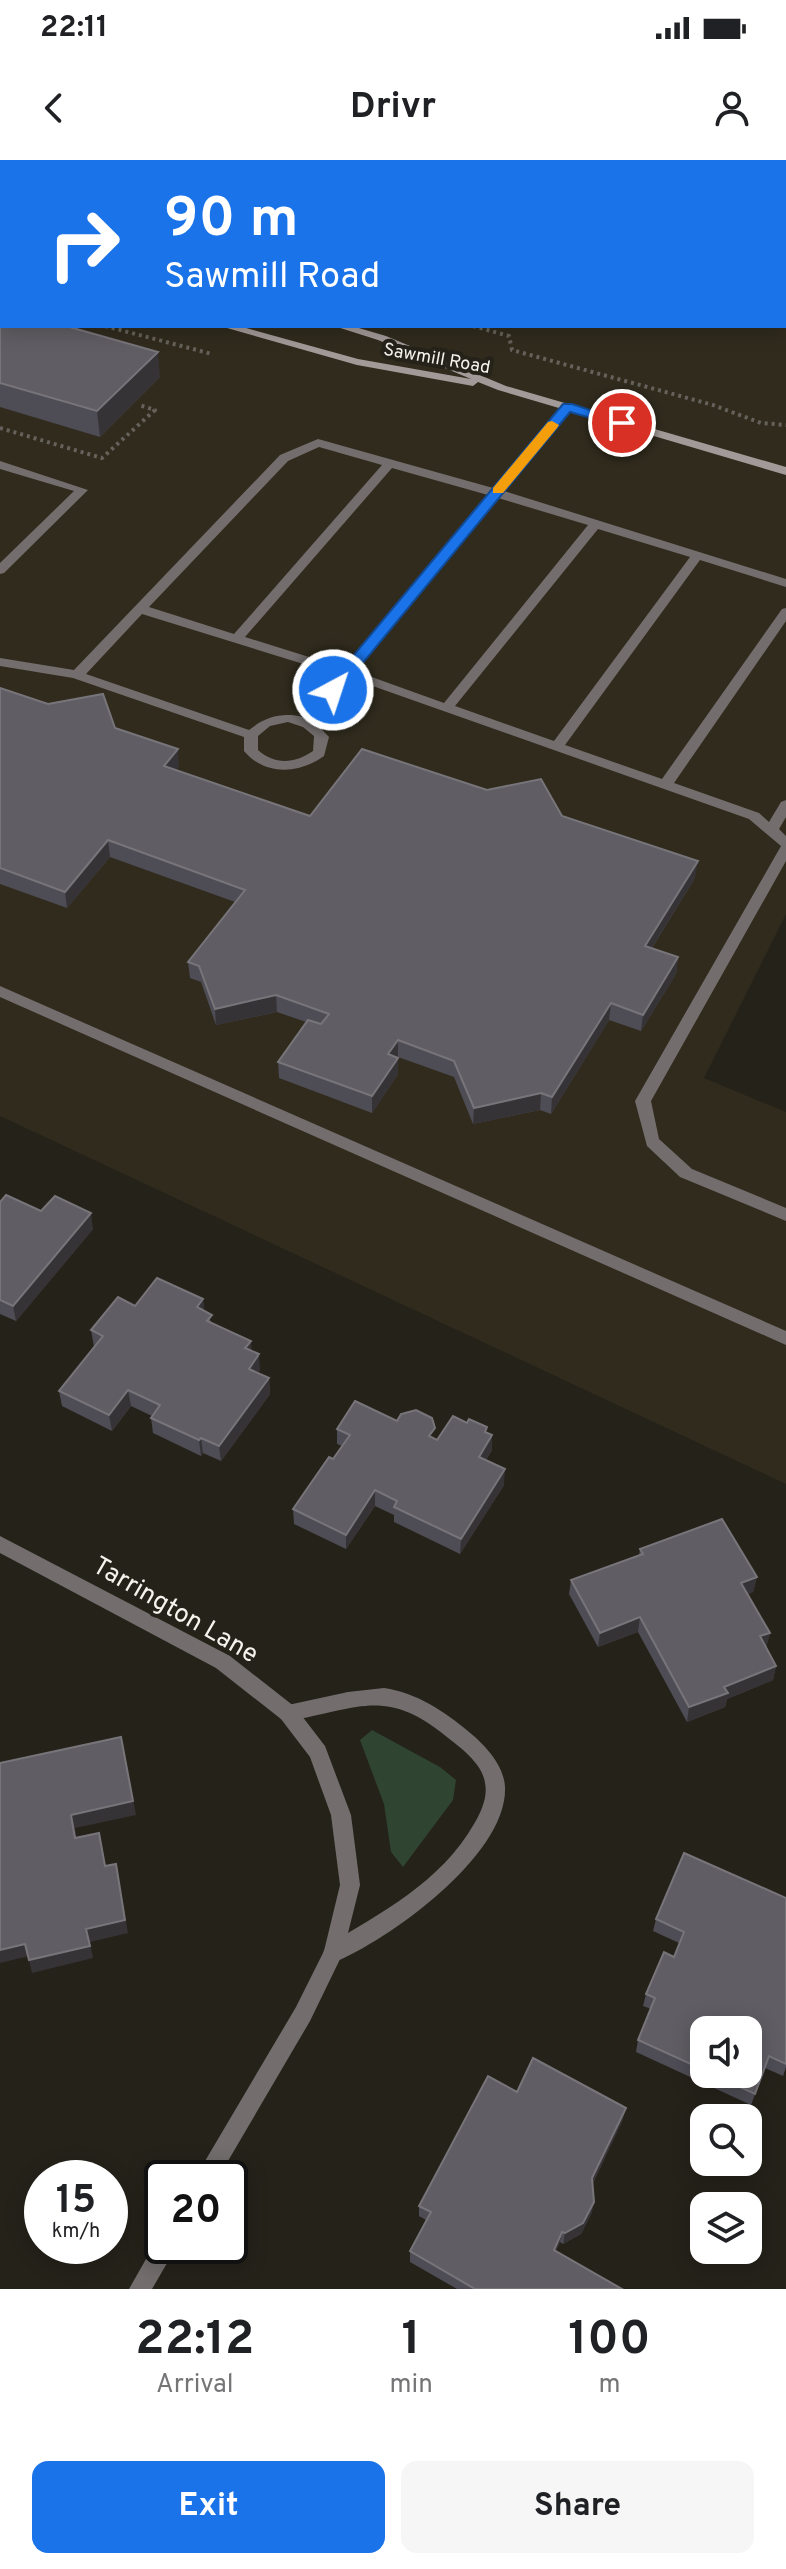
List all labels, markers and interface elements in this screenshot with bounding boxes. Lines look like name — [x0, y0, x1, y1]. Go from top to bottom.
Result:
text: 22:11 — [40, 10, 108, 47]
text: Drivr — [350, 85, 436, 131]
icon: back — [32, 86, 76, 130]
icon: person — [710, 86, 754, 130]
text: 90 m — [164, 186, 299, 256]
icon: right — [32, 192, 136, 296]
text: Sawmill Road — [164, 255, 380, 301]
street label: Sawmill Road — [382, 339, 492, 380]
pin — [588, 389, 656, 457]
icon: arrive — [600, 401, 644, 445]
position arrow — [291, 648, 375, 732]
street label: Tarrington Lane — [86, 1550, 264, 1672]
map controls — [690, 2016, 762, 2264]
button: sound — [690, 2016, 762, 2088]
button: search — [690, 2104, 762, 2176]
speed limit sign: 20 — [144, 2160, 248, 2264]
text: 15 — [56, 2177, 96, 2227]
button: layers — [690, 2192, 762, 2264]
text: km/h — [52, 2219, 100, 2245]
text: 22:12 — [135, 2311, 254, 2371]
text: 1 — [402, 2311, 421, 2371]
text: 100 — [568, 2311, 651, 2371]
text: Arrival — [156, 2369, 234, 2402]
text: min — [390, 2369, 433, 2402]
text: m — [598, 2369, 620, 2402]
button: Exit — [32, 2461, 385, 2553]
button: Share — [401, 2461, 754, 2553]

